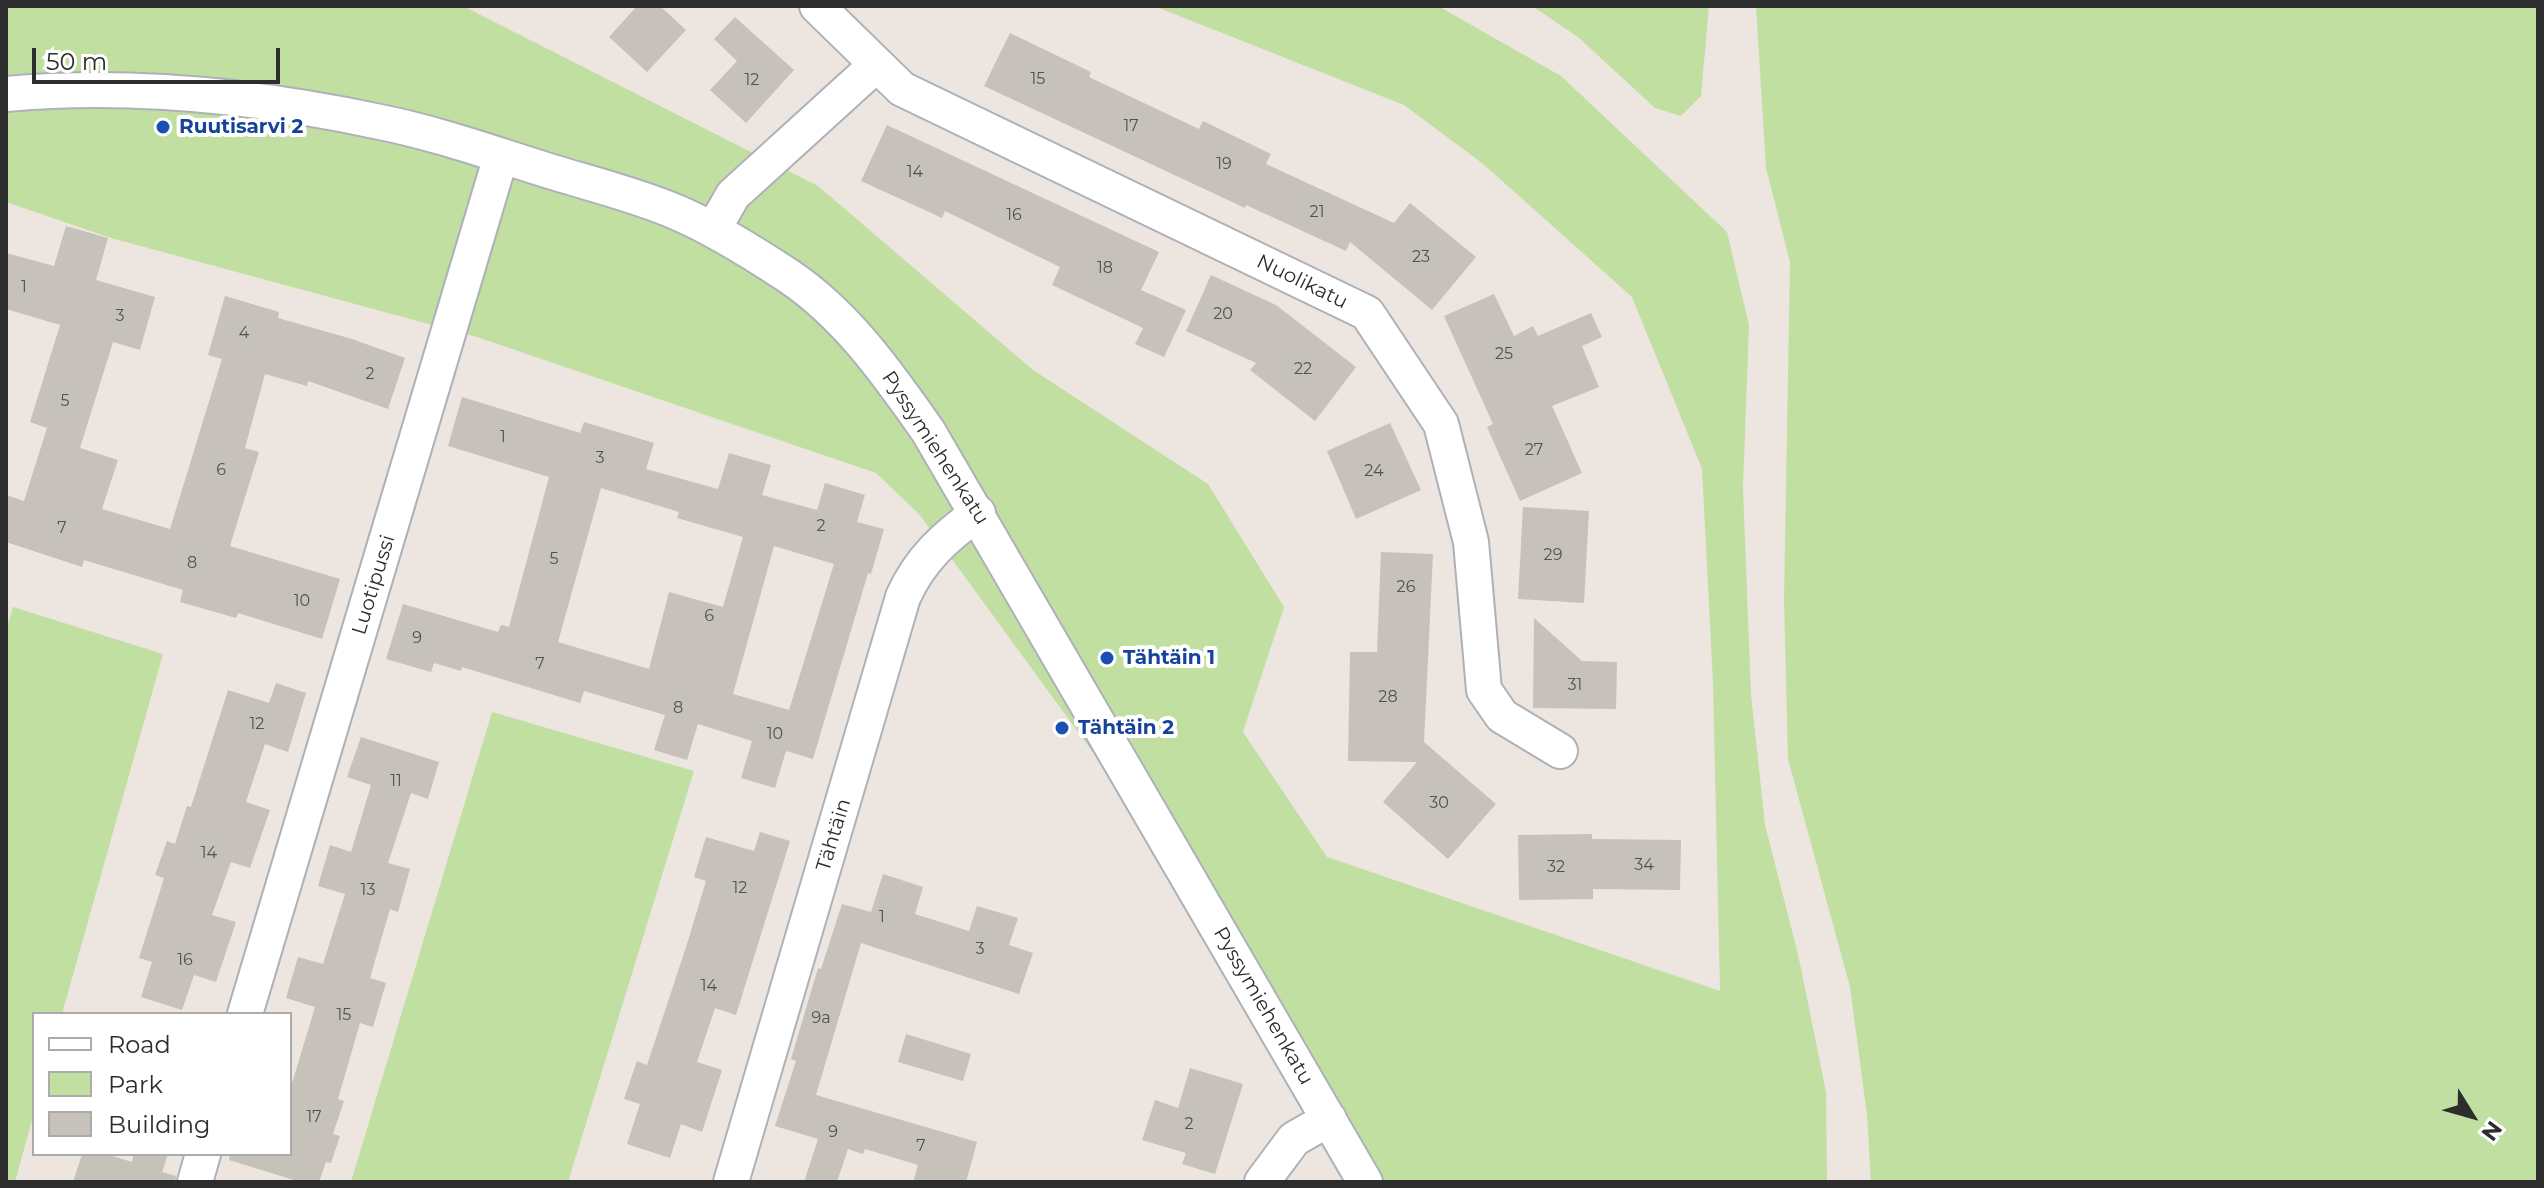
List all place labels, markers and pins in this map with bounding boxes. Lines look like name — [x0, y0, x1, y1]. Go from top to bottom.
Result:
place label: Ruutisarvi 2 — [179, 115, 303, 139]
marker: Ruutisarvi 2 — [154, 118, 172, 136]
place label: Tähtäin 1 — [1123, 646, 1215, 670]
marker: Tähtäin 1 — [1098, 649, 1116, 667]
place label: Tähtäin 2 — [1078, 716, 1174, 740]
marker: Tähtäin 2 — [1053, 719, 1071, 737]

